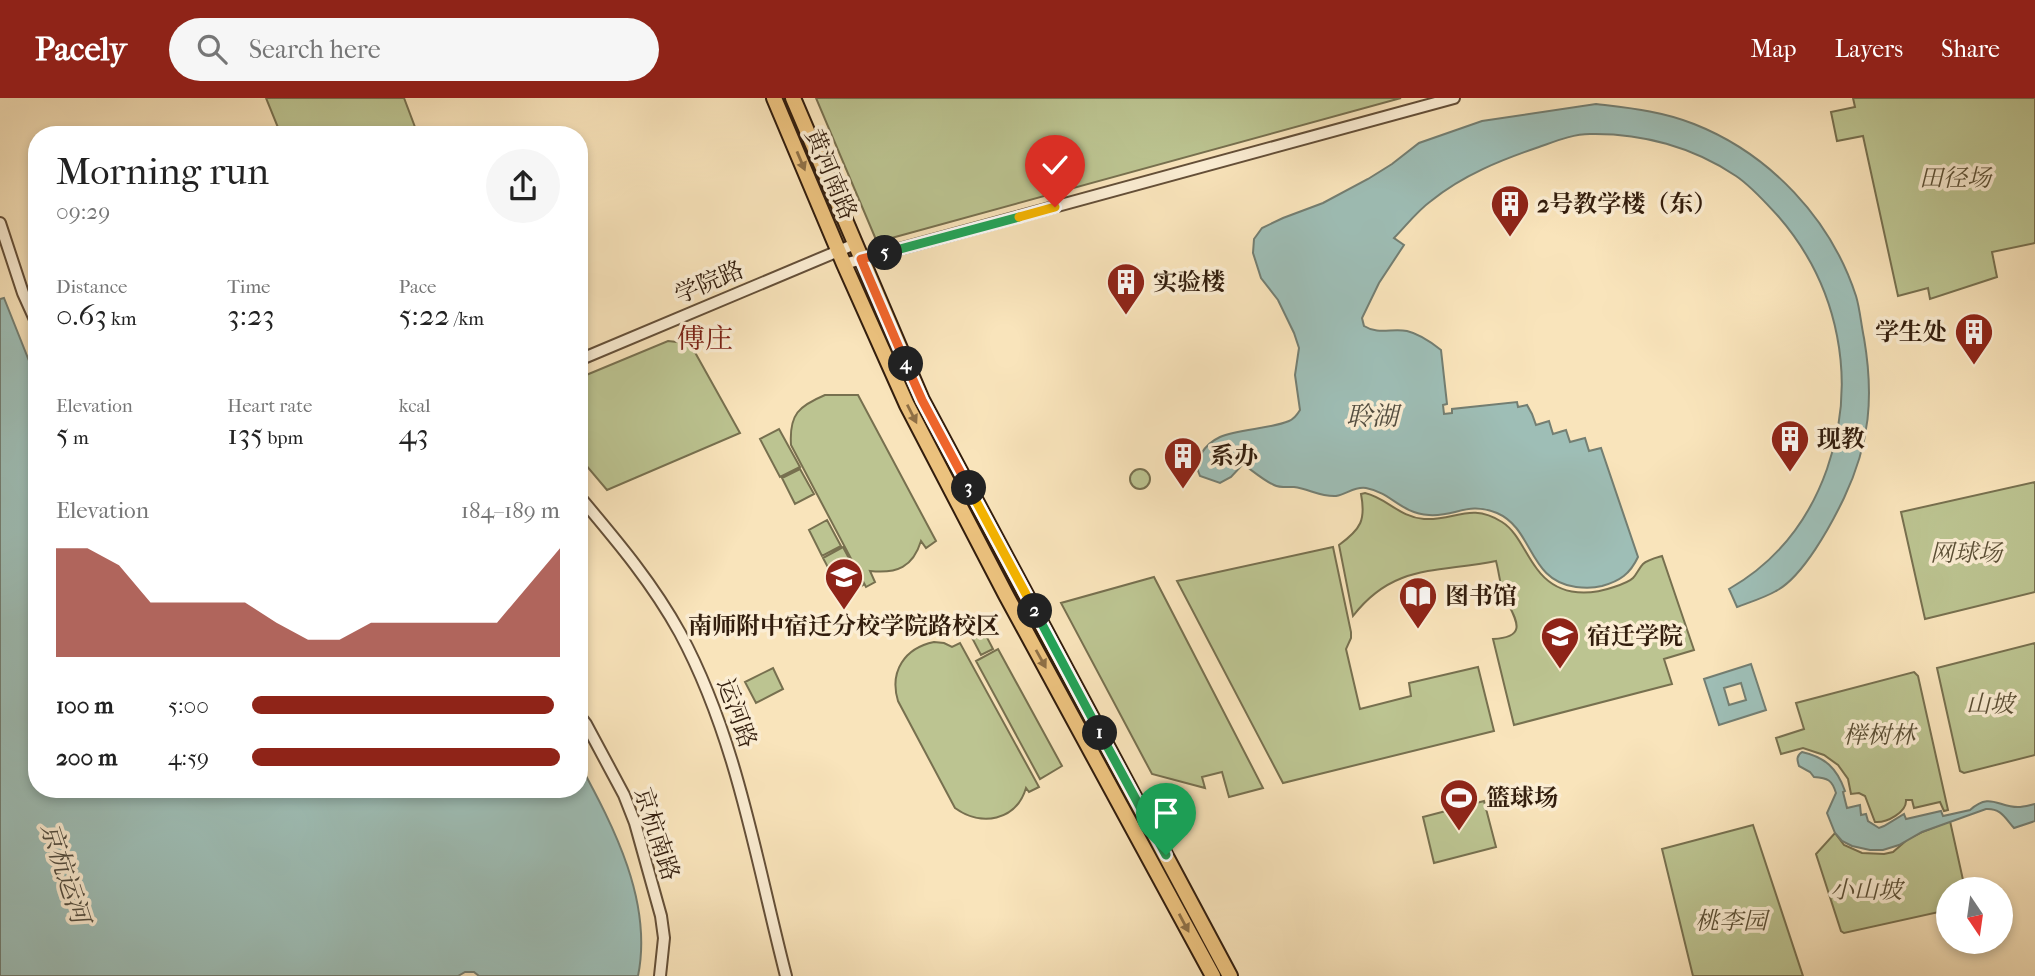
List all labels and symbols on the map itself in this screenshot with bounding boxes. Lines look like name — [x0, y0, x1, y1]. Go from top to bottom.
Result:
street label: 黄河南路 — [799, 124, 863, 224]
pin — [1025, 135, 1085, 207]
one-way arrow — [795, 151, 806, 172]
park label: 田径场 — [1919, 164, 1993, 192]
building icon: 2号教学楼（东） — [1489, 183, 1531, 238]
place label: 2号教学楼（东） — [1537, 190, 1717, 218]
pin: 5 — [868, 236, 903, 270]
street label: 学院路 — [670, 255, 748, 309]
building icon: 实验楼 — [1105, 261, 1147, 316]
place label: 实验楼 — [1153, 268, 1225, 296]
building icon: 学生处 — [1953, 311, 1995, 366]
place label: 学生处 — [1875, 318, 1947, 346]
district label: 傅庄 — [677, 322, 733, 355]
pin: 4 — [888, 346, 923, 382]
water label: 聆湖 — [1346, 401, 1402, 432]
one-way arrow — [906, 404, 918, 424]
building icon: 现教 — [1769, 418, 1811, 473]
place label: 现教 — [1817, 425, 1865, 453]
building icon: 系办 — [1162, 435, 1204, 490]
place label: 系办 — [1210, 442, 1258, 470]
pin: 3 — [951, 470, 986, 506]
park label: 网球场 — [1930, 539, 2004, 567]
school or university icon: 南师附中宿迁分校学院路校区 — [823, 556, 865, 611]
library icon: 图书馆 — [1397, 575, 1439, 630]
place label: 图书馆 — [1445, 582, 1517, 610]
pin: 2 — [1018, 594, 1052, 628]
place label: 南师附中宿迁分校学院路校区 — [688, 612, 1000, 640]
school or university icon: 宿迁学院 — [1539, 615, 1581, 670]
place label: 宿迁学院 — [1587, 622, 1683, 650]
one-way arrow — [1034, 649, 1046, 669]
street label: 运河路 — [712, 674, 762, 752]
park label: 山坡 — [1966, 690, 2018, 718]
pin: 1 — [1082, 716, 1118, 750]
park label: 榉树林 — [1843, 721, 1918, 749]
sports icon: 篮球场 — [1438, 777, 1480, 832]
pin — [1136, 783, 1196, 855]
street label: 京杭南路 — [629, 784, 685, 884]
place label: 篮球场 — [1486, 784, 1558, 812]
water label: 京杭运河 — [34, 819, 97, 931]
park label: 小山坡 — [1830, 876, 1906, 904]
north arrow — [1936, 877, 2012, 954]
park label: 桃李园 — [1695, 907, 1771, 935]
one-way arrow — [1179, 913, 1190, 933]

